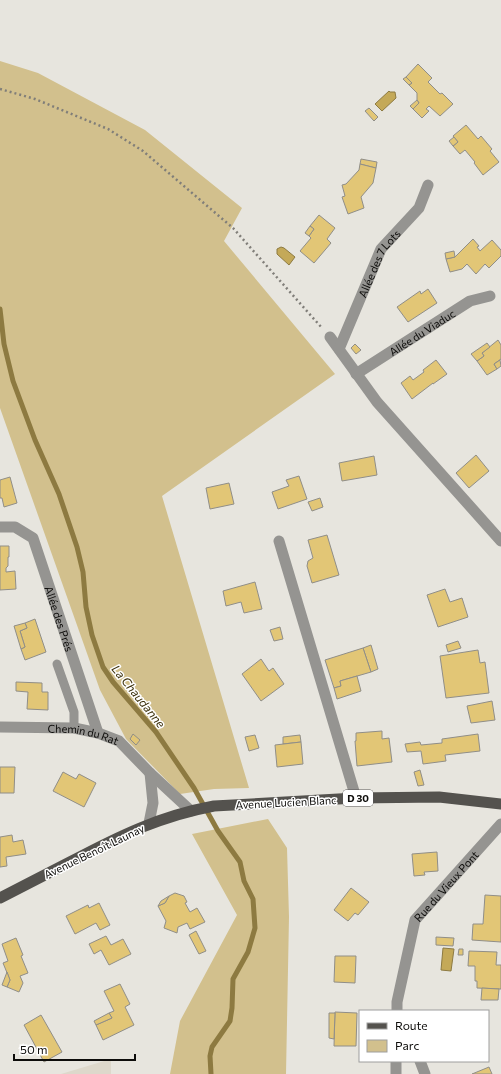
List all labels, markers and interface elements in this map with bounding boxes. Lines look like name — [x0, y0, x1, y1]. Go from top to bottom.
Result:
street label: Allée des 7 Lots — [355, 226, 403, 299]
street label: Allée du Viaduc — [386, 306, 457, 358]
street label: Allée des Prés — [43, 584, 77, 653]
water label: La Chaudanne — [109, 662, 169, 731]
street label: Chemin du Rat — [48, 721, 121, 747]
road number: D 30 — [343, 790, 373, 806]
street label: Avenue Lucien Blanc — [235, 793, 337, 811]
street label: Avenue Benoît Launay — [42, 821, 146, 881]
street label: Rue du Vieux Pont — [411, 847, 481, 924]
legend — [359, 1010, 489, 1062]
text: Route — [395, 1018, 428, 1032]
scale bar — [14, 1036, 135, 1062]
text: Parc — [395, 1038, 419, 1052]
text: 50 m — [20, 1042, 48, 1056]

